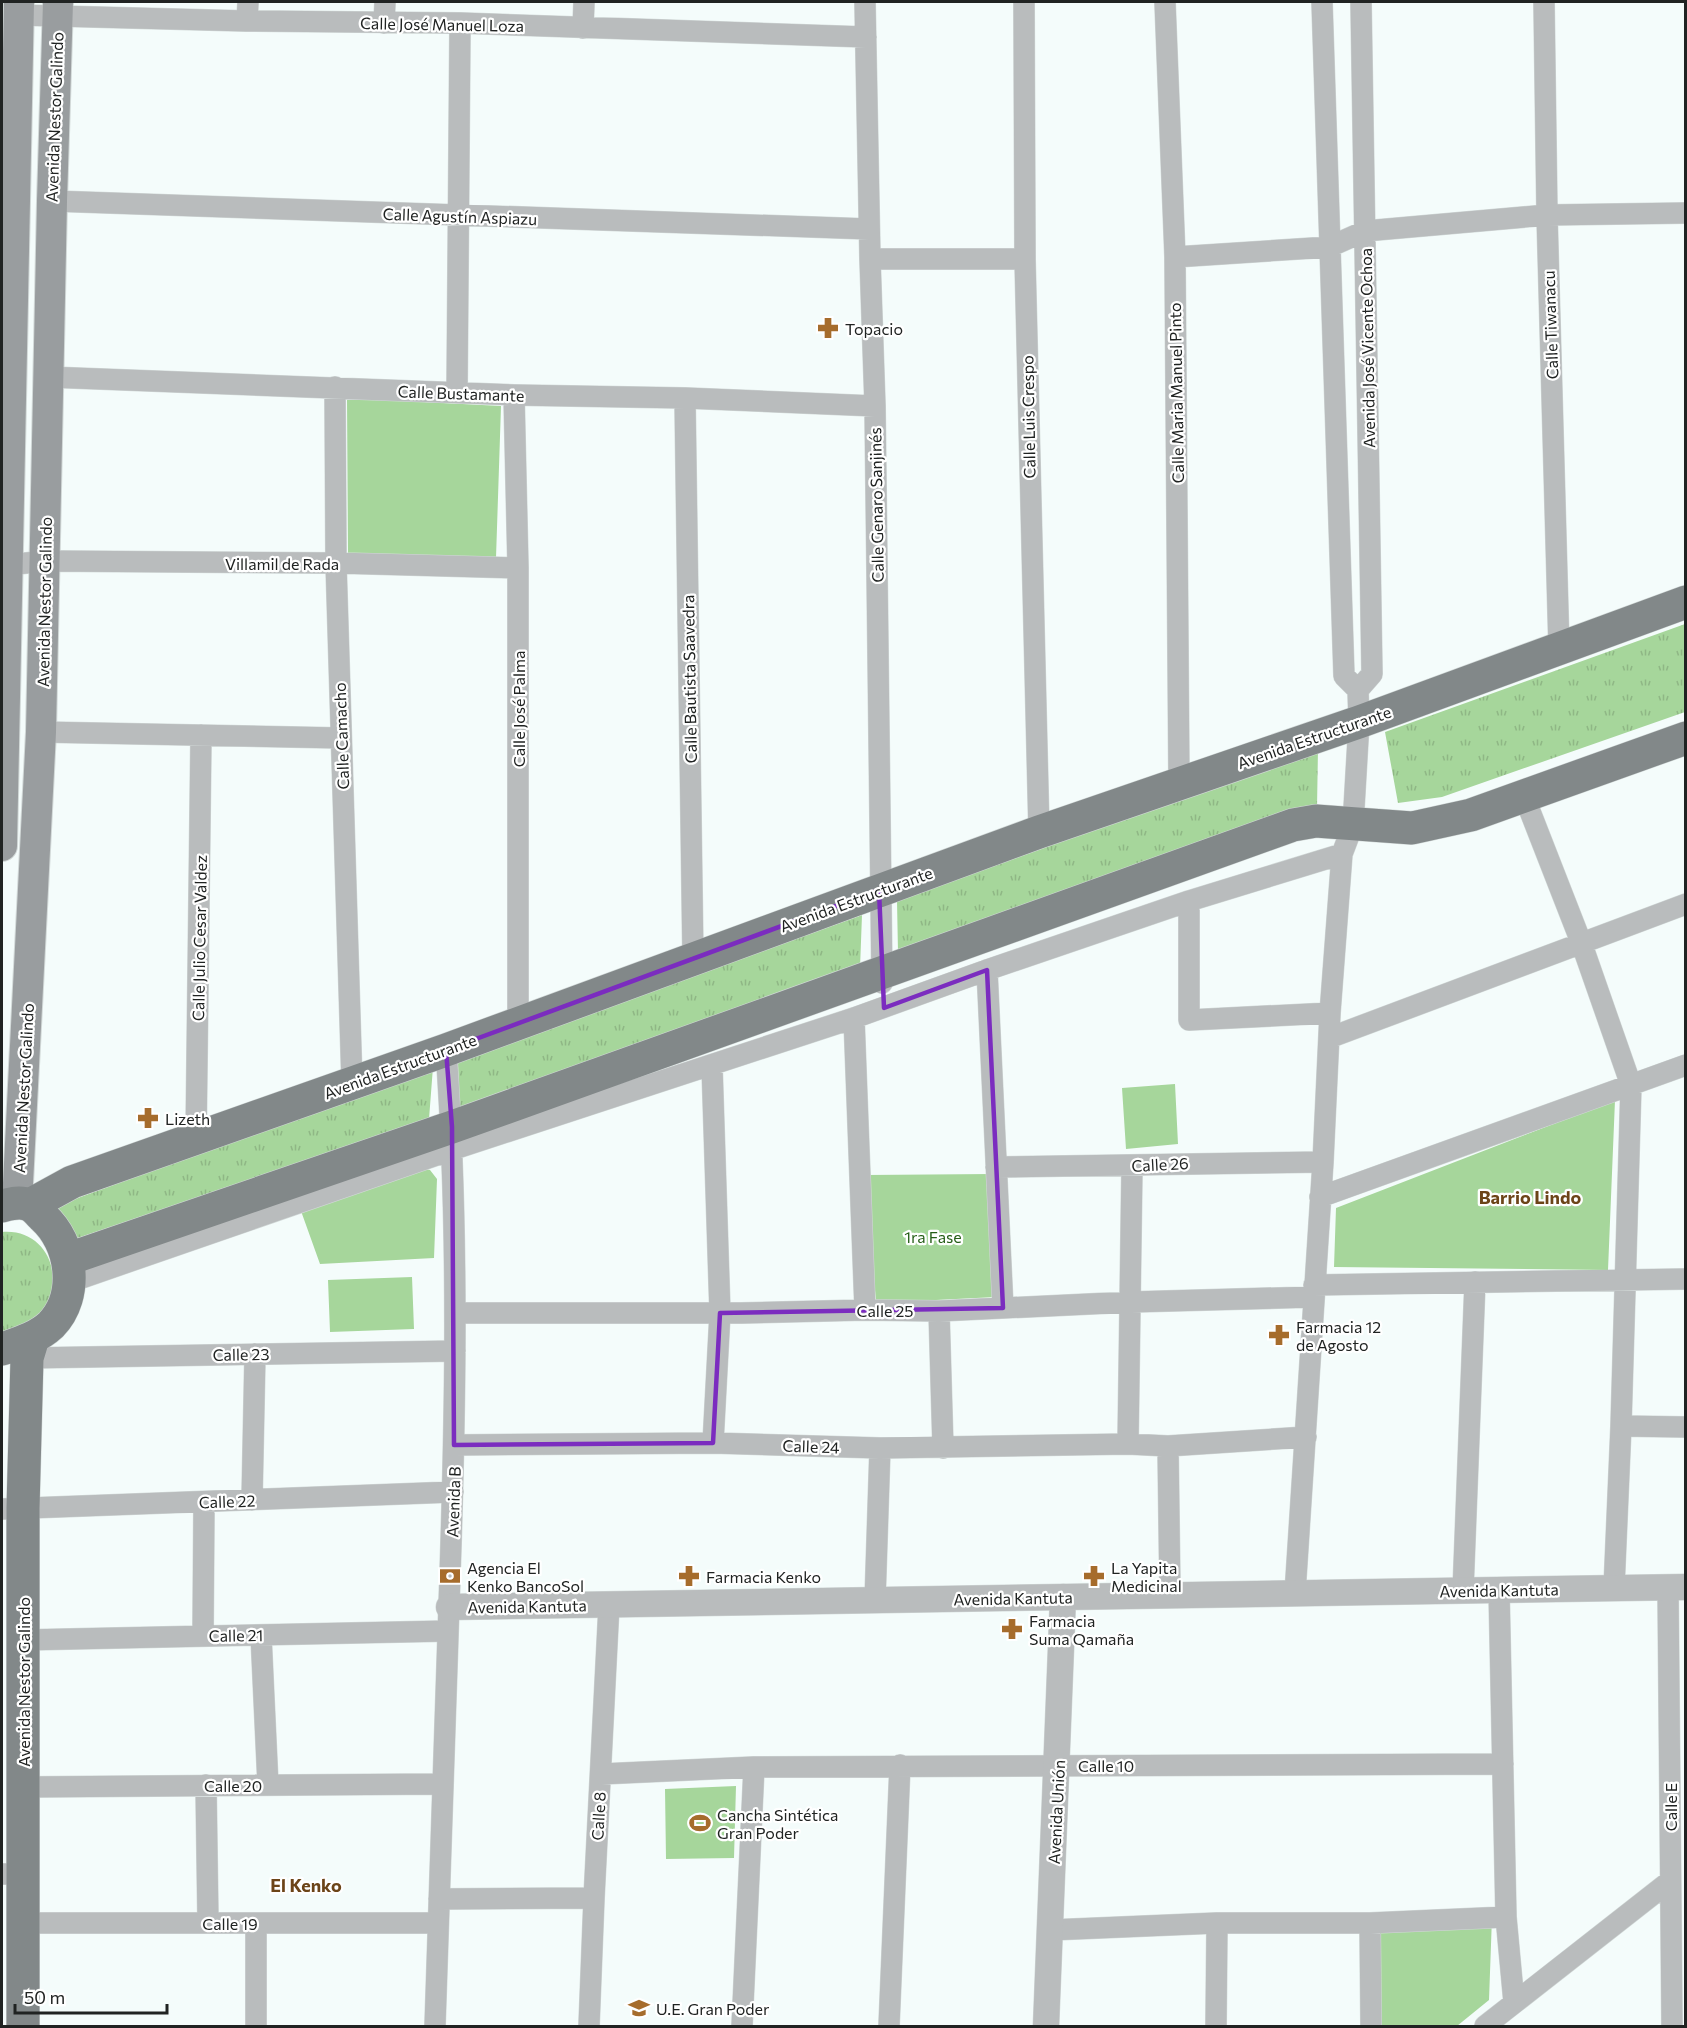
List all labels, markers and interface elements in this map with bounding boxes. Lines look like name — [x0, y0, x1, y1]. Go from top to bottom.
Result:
street label: Calle José Manuel Loza — [360, 13, 524, 35]
street label: Avenida Nestor Galindo — [42, 32, 66, 202]
street label: Calle Agustín Aspiazu — [382, 204, 538, 228]
street label: Avenida José Vicente Ochoa — [1356, 248, 1378, 448]
street label: Calle Tiwanacu — [1539, 270, 1561, 380]
street label: Calle Maria Manuel Pinto — [1165, 302, 1187, 484]
pharmacy icon: Topacio — [816, 316, 840, 340]
place label: Topacio — [845, 319, 903, 338]
street label: Calle Luis Crespo — [1017, 355, 1039, 479]
street label: Calle Bustamante — [397, 381, 525, 405]
street label: Calle Genaro Sanjinés — [865, 427, 887, 583]
street label: Avenida Nestor Galindo — [33, 517, 55, 687]
street label: Villamil de Rada — [225, 554, 339, 573]
street label: Calle Bautista Saavedra — [678, 595, 700, 763]
street label: Calle José Palma — [509, 651, 528, 767]
street label: Calle Camacho — [330, 682, 352, 790]
street label: Avenida Estructurante — [1235, 702, 1393, 772]
street label: Calle Julio Cesar Valdez — [188, 855, 210, 1021]
street label: Avenida Estructurante — [777, 862, 935, 936]
street label: Avenida Nestor Galindo — [9, 1003, 37, 1173]
street label: Avenida Estructurante — [321, 1029, 479, 1103]
pharmacy icon: Lizeth — [136, 1106, 160, 1130]
place label: Lizeth — [165, 1109, 210, 1128]
street label: Calle 26 — [1131, 1153, 1189, 1175]
district label: Barrio Lindo — [1479, 1186, 1582, 1208]
park label: 1ra Fase — [904, 1227, 962, 1246]
street label: Calle 25 — [856, 1301, 914, 1320]
place label: Farmacia 12 de Agosto — [1296, 1317, 1381, 1354]
pharmacy icon: Farmacia 12 de Agosto — [1267, 1323, 1291, 1347]
street label: Calle 23 — [212, 1344, 270, 1364]
street label: Calle 24 — [782, 1436, 840, 1457]
street label: Avenida B — [442, 1466, 464, 1538]
street label: Calle 22 — [198, 1491, 256, 1511]
place label: Agencia El Kenko BancoSol — [467, 1558, 584, 1595]
place label: La Yapita Medicinal — [1111, 1558, 1182, 1595]
bank icon: Agencia El Kenko BancoSol — [438, 1564, 462, 1588]
pharmacy icon: Farmacia Kenko — [677, 1564, 701, 1588]
pharmacy icon: La Yapita Medicinal — [1082, 1564, 1106, 1588]
place label: Farmacia Kenko — [706, 1567, 821, 1586]
street label: Avenida Kantuta — [1439, 1579, 1559, 1601]
street label: Avenida Kantuta — [953, 1587, 1073, 1609]
street label: Avenida Kantuta — [467, 1595, 587, 1617]
street label: Avenida Nestor Galindo — [14, 1597, 33, 1767]
place label: Farmacia Suma Qamaña — [1029, 1611, 1134, 1648]
pharmacy icon: Farmacia Suma Qamaña — [1000, 1617, 1024, 1641]
street label: Calle 21 — [209, 1625, 263, 1645]
street label: Calle 10 — [1078, 1756, 1134, 1775]
street label: Avenida Unión — [1044, 1759, 1068, 1865]
street label: Calle 20 — [204, 1776, 262, 1795]
street label: Calle E — [1661, 1783, 1680, 1831]
street label: Calle 8 — [587, 1791, 609, 1841]
place label: Cancha Sintética Gran Poder — [717, 1805, 838, 1842]
sports icon: Cancha Sintética Gran Poder — [688, 1811, 712, 1835]
district label: El Kenko — [270, 1874, 342, 1896]
street label: Calle 19 — [202, 1914, 258, 1933]
scale bar — [15, 1977, 166, 2015]
text: 50 m — [24, 1986, 65, 2008]
school or university icon: U.E. Gran Poder — [627, 1996, 651, 2020]
place label: U.E. Gran Poder — [656, 1999, 770, 2018]

